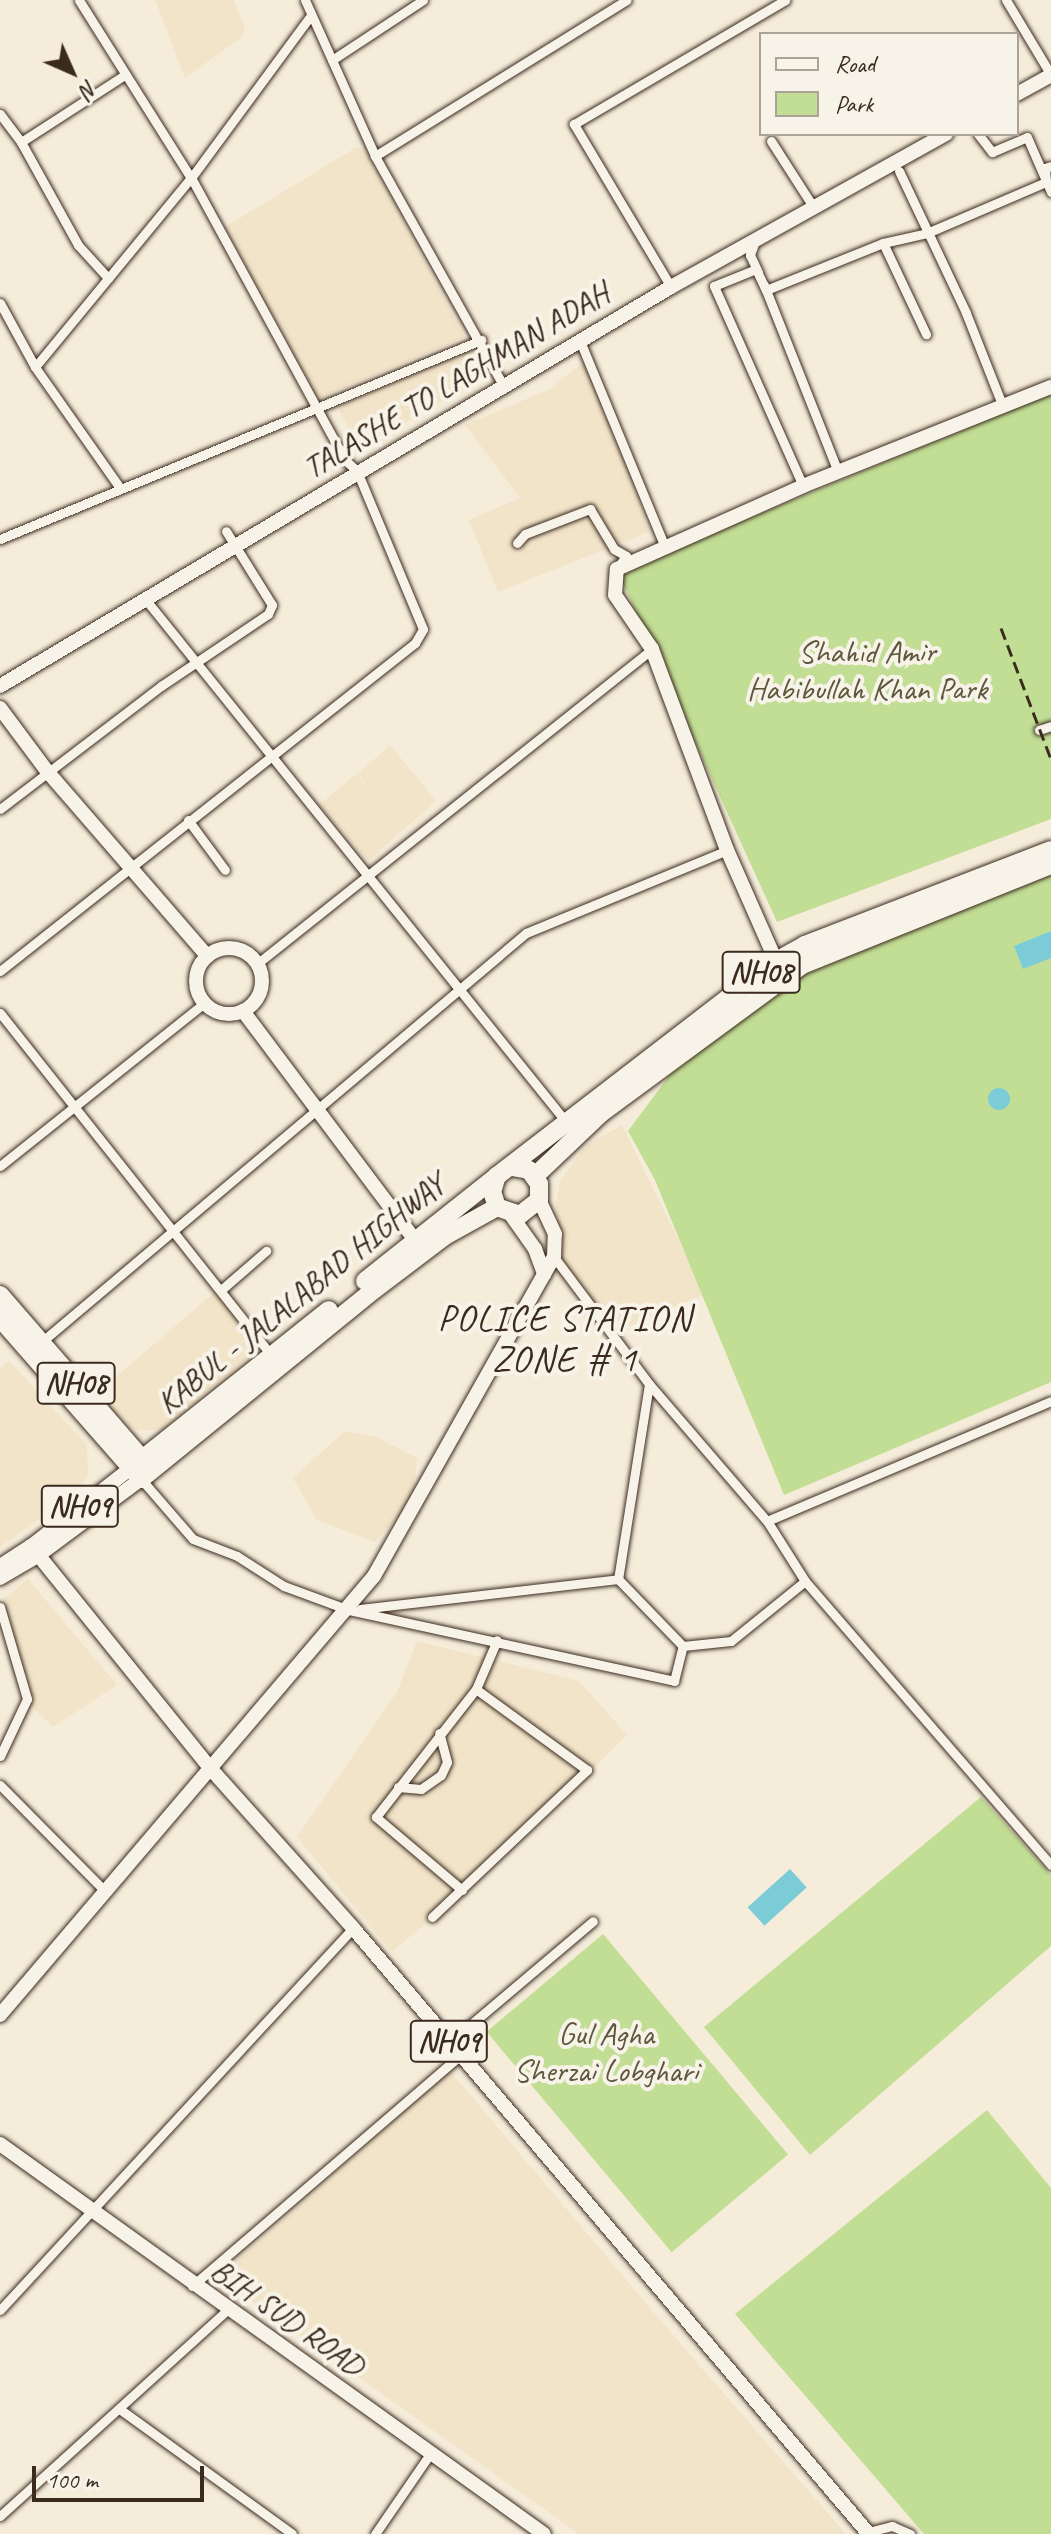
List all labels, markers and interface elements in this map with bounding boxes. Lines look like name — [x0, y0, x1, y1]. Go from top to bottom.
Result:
north arrow — [32, 32, 112, 112]
legend — [759, 32, 1019, 136]
text: Road — [835, 49, 875, 79]
text: N — [74, 74, 104, 104]
text: Park — [835, 89, 873, 119]
street label: TALASHE TO LAGHMAN ADAH — [296, 274, 616, 488]
park label: Shahid Amir Habibullah Khan Park — [746, 634, 988, 709]
road number: NH08 — [721, 946, 801, 998]
street label: KABUL - JALALABAD HIGHWAY — [147, 1165, 455, 1423]
district label: POLICE STATION ZONE # 1 — [436, 1296, 694, 1381]
road number: NH08 — [36, 1357, 116, 1409]
road number: NH09 — [40, 1480, 120, 1532]
road number: NH09 — [409, 2015, 489, 2067]
park label: Gul Agha Sherzai Lobghari — [514, 2016, 698, 2091]
street label: BIH SUD ROAD — [202, 2251, 372, 2385]
scale bar — [36, 2450, 208, 2500]
text: 100 m — [46, 2465, 98, 2495]

